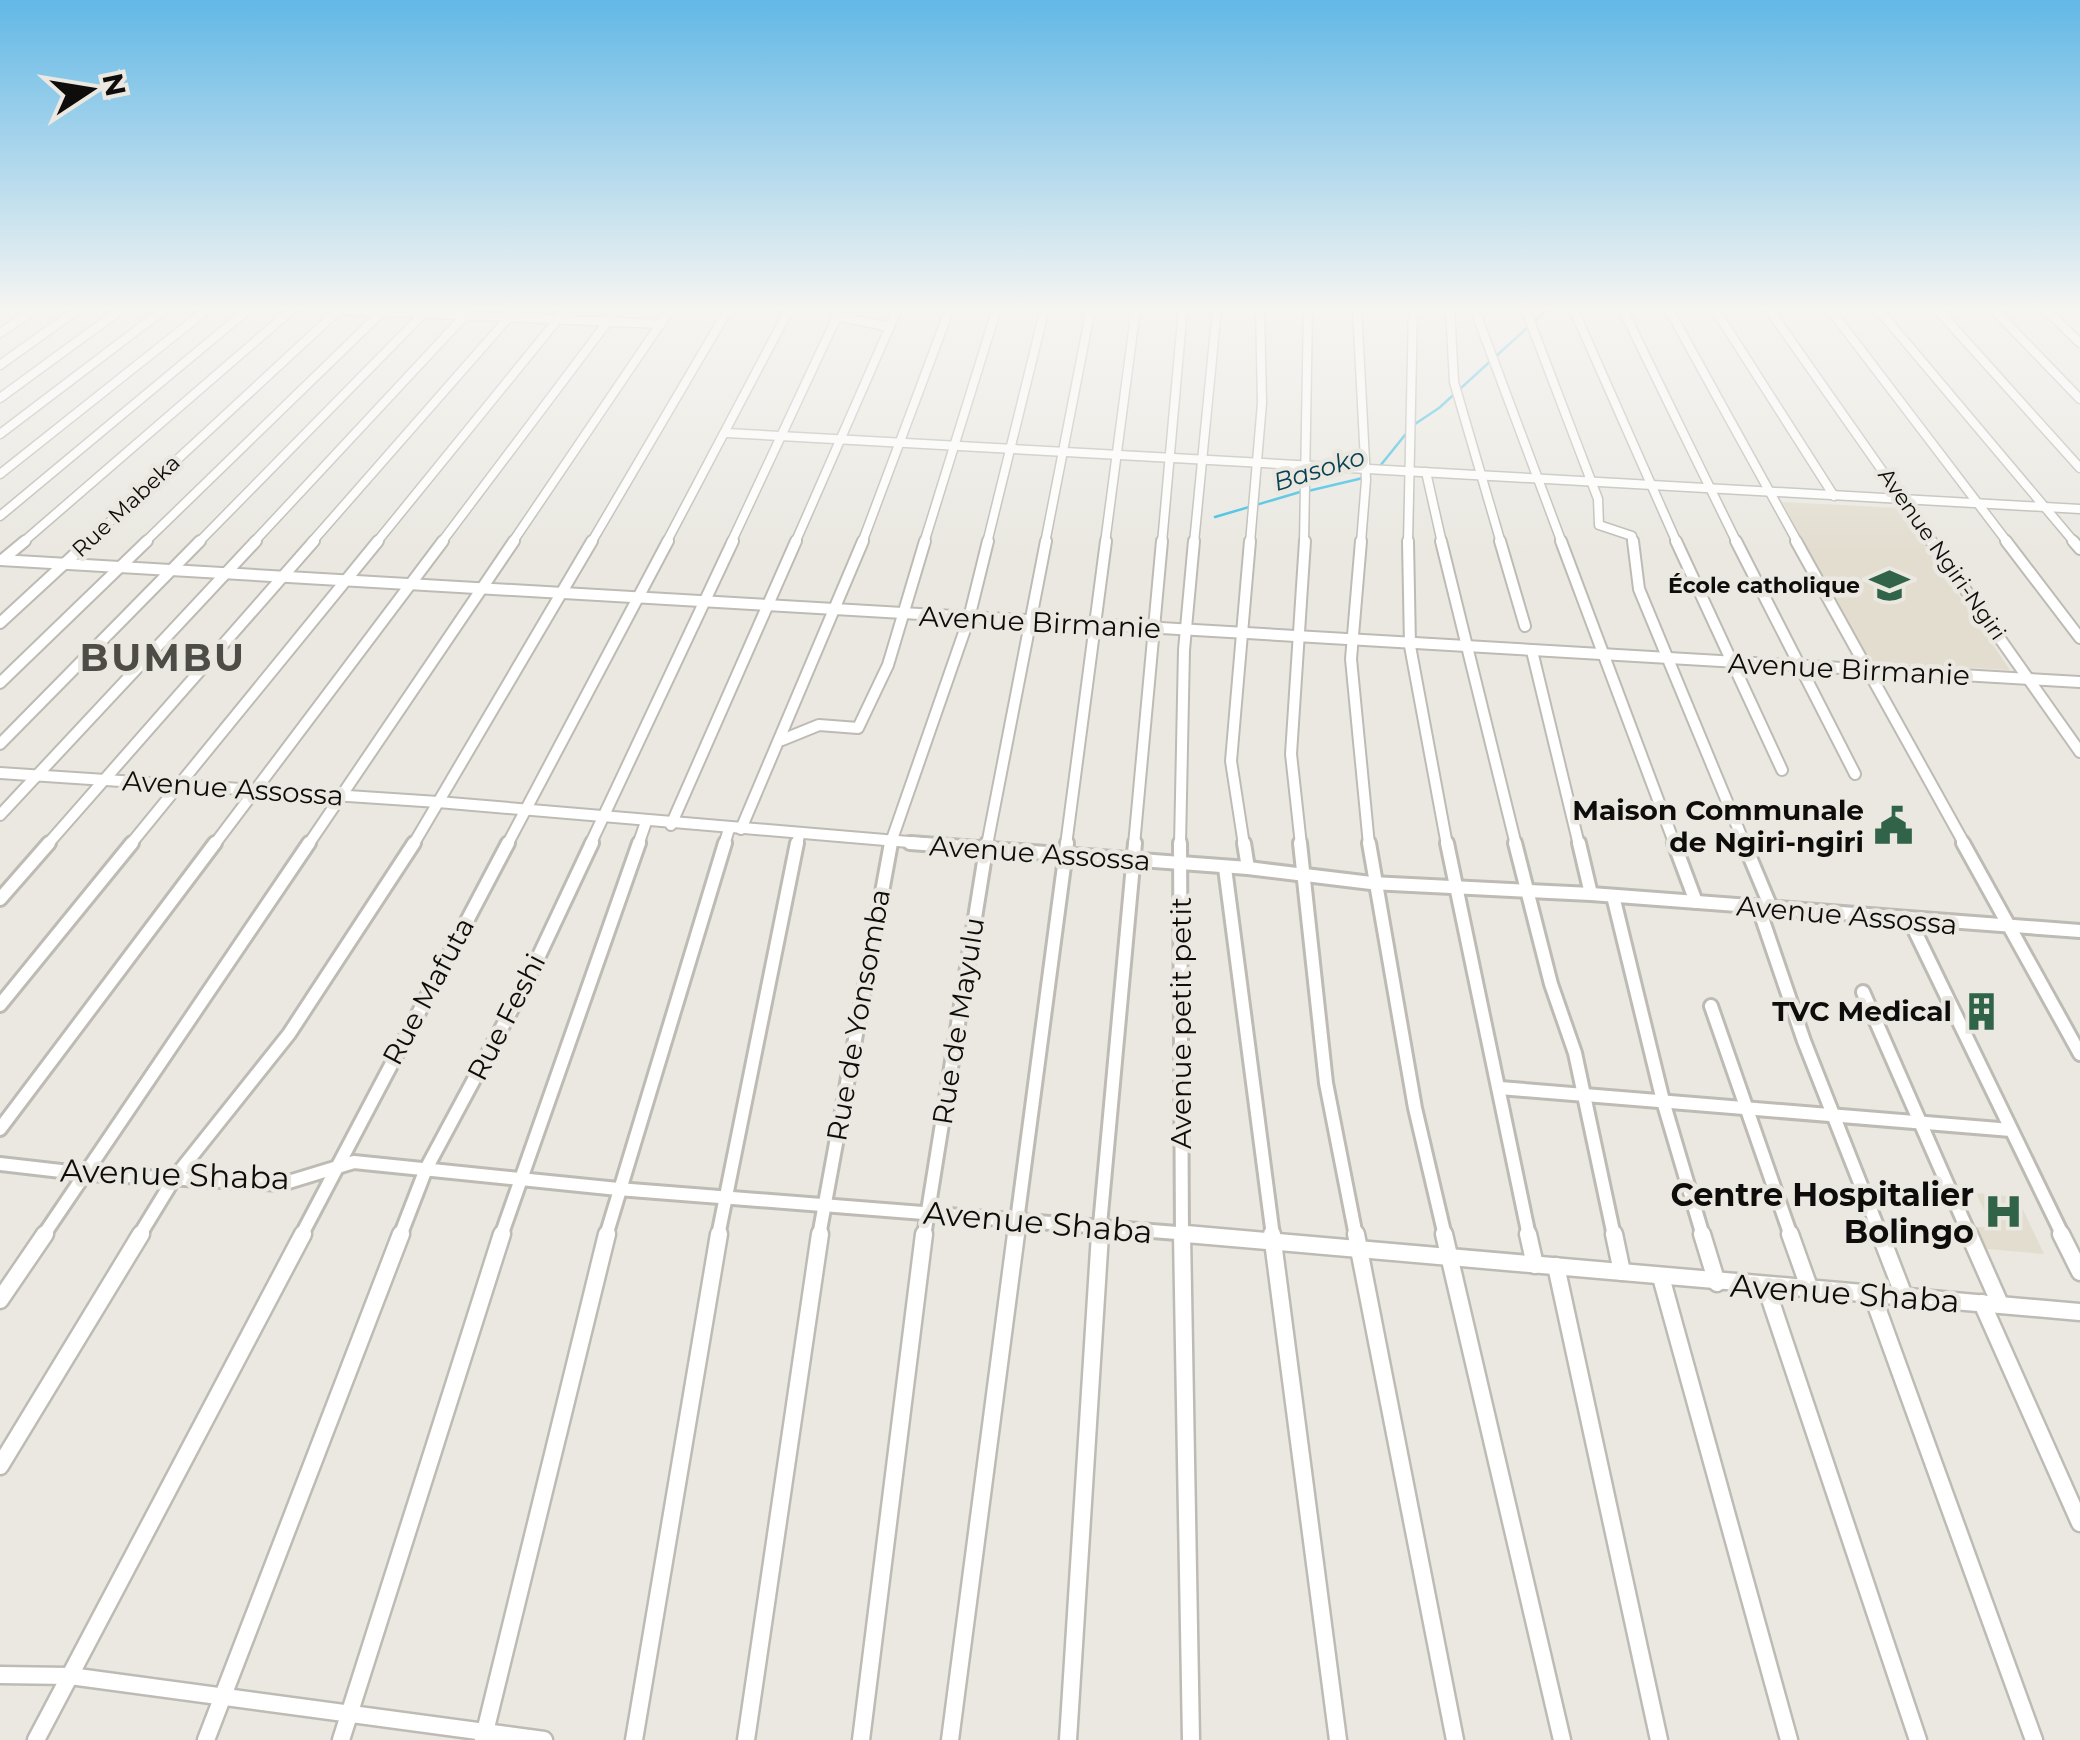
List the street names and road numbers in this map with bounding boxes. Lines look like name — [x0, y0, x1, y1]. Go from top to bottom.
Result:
street label: Rue Mabeka — [66, 449, 186, 563]
street label: Avenue Ngiri-Ngiri — [1872, 463, 2012, 645]
street label: Avenue Birmanie — [918, 599, 1162, 645]
street label: Avenue Birmanie — [1727, 646, 1971, 692]
street label: Avenue Assossa — [121, 763, 345, 813]
street label: Avenue Assossa — [928, 828, 1152, 878]
street label: Rue de Yonsomba — [819, 886, 897, 1144]
street label: Avenue Assossa — [1735, 888, 1959, 942]
street label: Avenue petit petit — [1164, 897, 1198, 1149]
street label: Rue Mafuta — [375, 911, 481, 1071]
street label: Rue de Mayulu — [925, 915, 991, 1127]
street label: Rue Feshi — [460, 948, 552, 1086]
street label: Avenue Shaba — [59, 1151, 291, 1197]
street label: Avenue Shaba — [922, 1193, 1154, 1251]
street label: Avenue Shaba — [1729, 1266, 1961, 1320]

